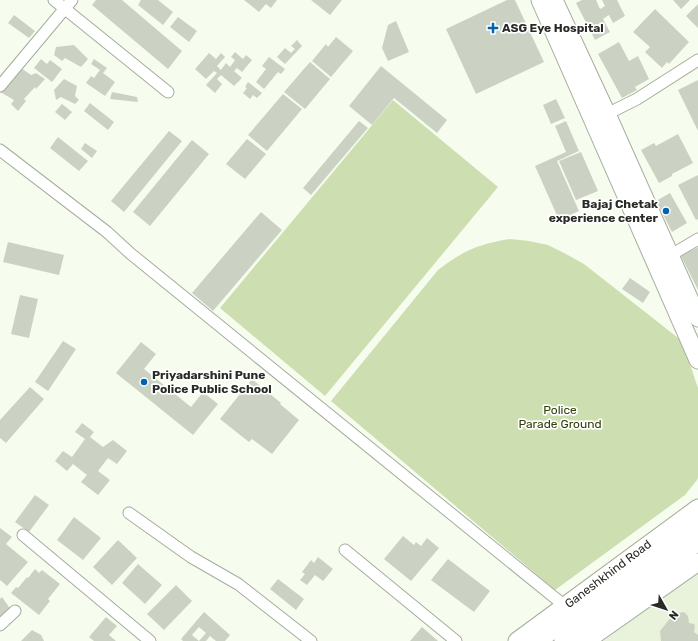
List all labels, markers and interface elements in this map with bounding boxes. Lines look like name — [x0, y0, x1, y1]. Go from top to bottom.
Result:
place label: ASG Eye Hospital — [502, 21, 604, 35]
marker: ASG Eye Hospital — [487, 22, 499, 34]
place label: Bajaj Chetak experience center — [549, 197, 659, 225]
marker: Bajaj Chetak experience center — [661, 206, 671, 216]
place label: Priyadarshini Pune Police Public School — [152, 368, 272, 396]
marker: Priyadarshini Pune Police Public School — [139, 377, 149, 387]
park label: Police Parade Ground — [518, 403, 602, 431]
street label: Ganeshkhind Road — [562, 537, 654, 611]
north arrow — [646, 589, 686, 629]
text: N — [666, 608, 681, 622]

